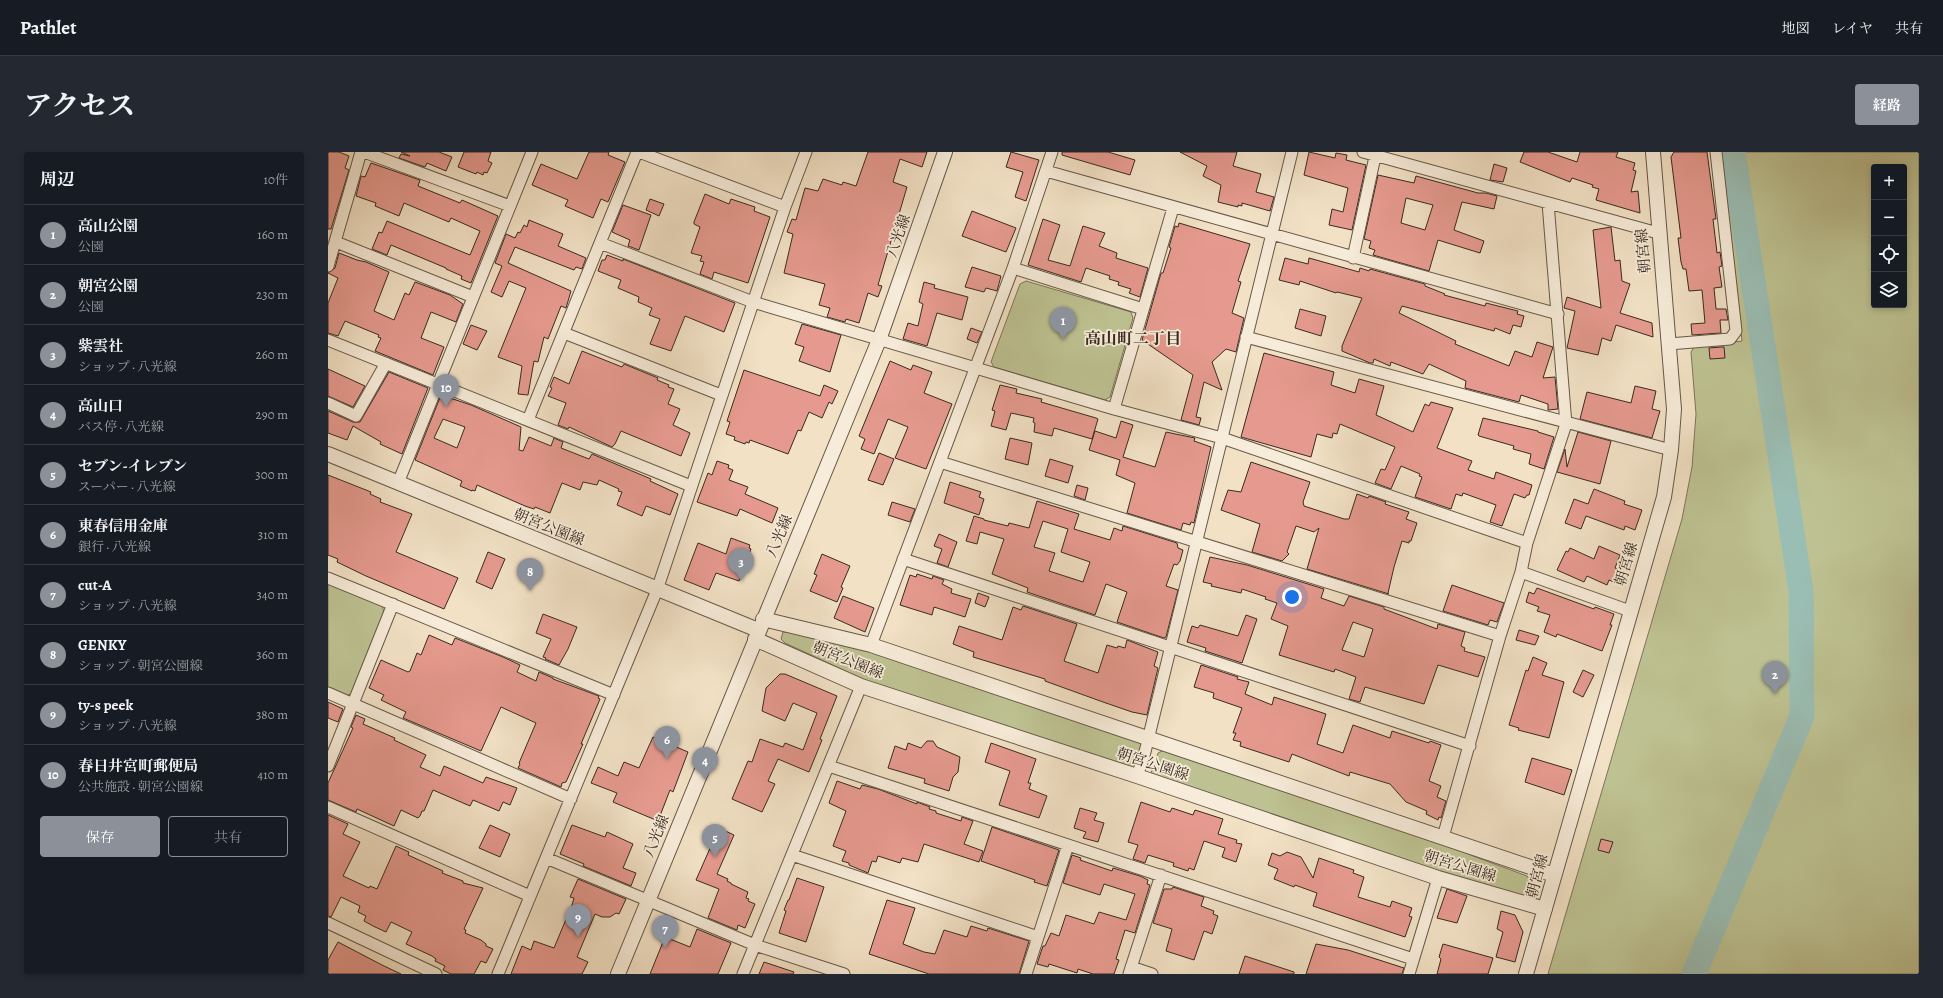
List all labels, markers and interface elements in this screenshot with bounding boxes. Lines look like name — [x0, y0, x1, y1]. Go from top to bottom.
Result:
text: Pathlet — [20, 15, 76, 41]
text: 地図 — [1782, 19, 1810, 38]
text: レイヤ — [1832, 19, 1873, 38]
text: 共有 — [1895, 19, 1923, 38]
button: 経路 — [1855, 84, 1919, 125]
text: アクセス — [24, 87, 135, 125]
map controls — [1871, 164, 1907, 308]
button: + — [1871, 164, 1907, 200]
text: 周辺 — [40, 168, 74, 191]
text: 10件 — [264, 171, 288, 188]
button: − — [1871, 200, 1907, 236]
street label: 八光線 — [881, 211, 915, 261]
text: 高山公園 — [78, 216, 138, 236]
text: 1 — [51, 226, 55, 243]
text: 160 m — [257, 226, 288, 243]
street label: 朝宮線 — [1631, 228, 1655, 274]
button: locate — [1871, 236, 1907, 272]
text: 公園 — [78, 238, 104, 255]
button: layers — [1871, 272, 1907, 308]
text: 朝宮公園 — [78, 276, 138, 296]
text: 2 — [50, 286, 56, 303]
text: 230 m — [256, 286, 288, 303]
text: 公園 — [78, 298, 104, 315]
pin: 1 — [1050, 307, 1076, 340]
district label: 高山町二丁目 — [1085, 328, 1181, 350]
text: 紫雲社 — [78, 336, 123, 356]
text: 3 — [50, 346, 56, 363]
text: 260 m — [255, 346, 288, 363]
text: ショップ · 八光線 — [78, 358, 176, 375]
pin: 10 — [433, 374, 459, 407]
text: 高山口 — [78, 396, 123, 416]
text: 4 — [50, 406, 56, 423]
text: 290 m — [256, 406, 288, 423]
text: バス停 · 八光線 — [78, 418, 164, 435]
text: セブン-イレブン — [78, 456, 187, 476]
text: 5 — [50, 466, 56, 483]
text: 300 m — [255, 466, 288, 483]
text: スーパー · 八光線 — [78, 478, 175, 495]
street label: 朝宮公園線 — [510, 504, 588, 550]
street label: 八光線 — [761, 511, 797, 561]
text: 東春信用金庫 — [78, 516, 168, 536]
text: 6 — [50, 526, 56, 543]
text: 310 m — [258, 526, 288, 543]
text: 銀行 · 八光線 — [78, 538, 151, 555]
street label: 朝宮線 — [1610, 540, 1642, 588]
pin: 3 — [728, 548, 754, 581]
pin: 8 — [517, 558, 543, 591]
text: cut-A — [78, 575, 112, 595]
text: 7 — [50, 586, 56, 603]
text: 340 m — [256, 586, 288, 603]
your location — [1282, 587, 1302, 607]
text: ショップ · 八光線 — [78, 597, 176, 614]
text: GENKY — [78, 635, 126, 655]
street label: 朝宮公園線 — [809, 637, 887, 683]
text: 8 — [50, 646, 56, 663]
text: 360 m — [256, 646, 288, 663]
text: ショップ · 朝宮公園線 — [78, 657, 202, 674]
pin: 2 — [1762, 661, 1788, 694]
text: ty-s peek — [78, 695, 133, 715]
text: 9 — [50, 706, 56, 723]
text: 380 m — [256, 706, 288, 723]
text: ショップ · 八光線 — [78, 717, 176, 734]
pin: 6 — [654, 726, 680, 759]
street label: 朝宮公園線 — [1114, 743, 1192, 785]
pin: 4 — [692, 747, 718, 780]
text: 春日井宮町郵便局 — [78, 756, 198, 776]
text: 10 — [47, 766, 59, 783]
text: 410 m — [257, 766, 288, 783]
text: 公共施設 · 朝宮公園線 — [78, 778, 203, 795]
street label: 八光線 — [638, 811, 674, 861]
button: 保存 — [40, 816, 160, 857]
button: 共有 — [168, 816, 288, 857]
pin: 5 — [702, 824, 728, 857]
street label: 朝宮公園線 — [1421, 845, 1499, 887]
street label: 朝宮線 — [1522, 852, 1552, 900]
pin: 9 — [565, 904, 591, 937]
pin: 7 — [652, 915, 678, 948]

